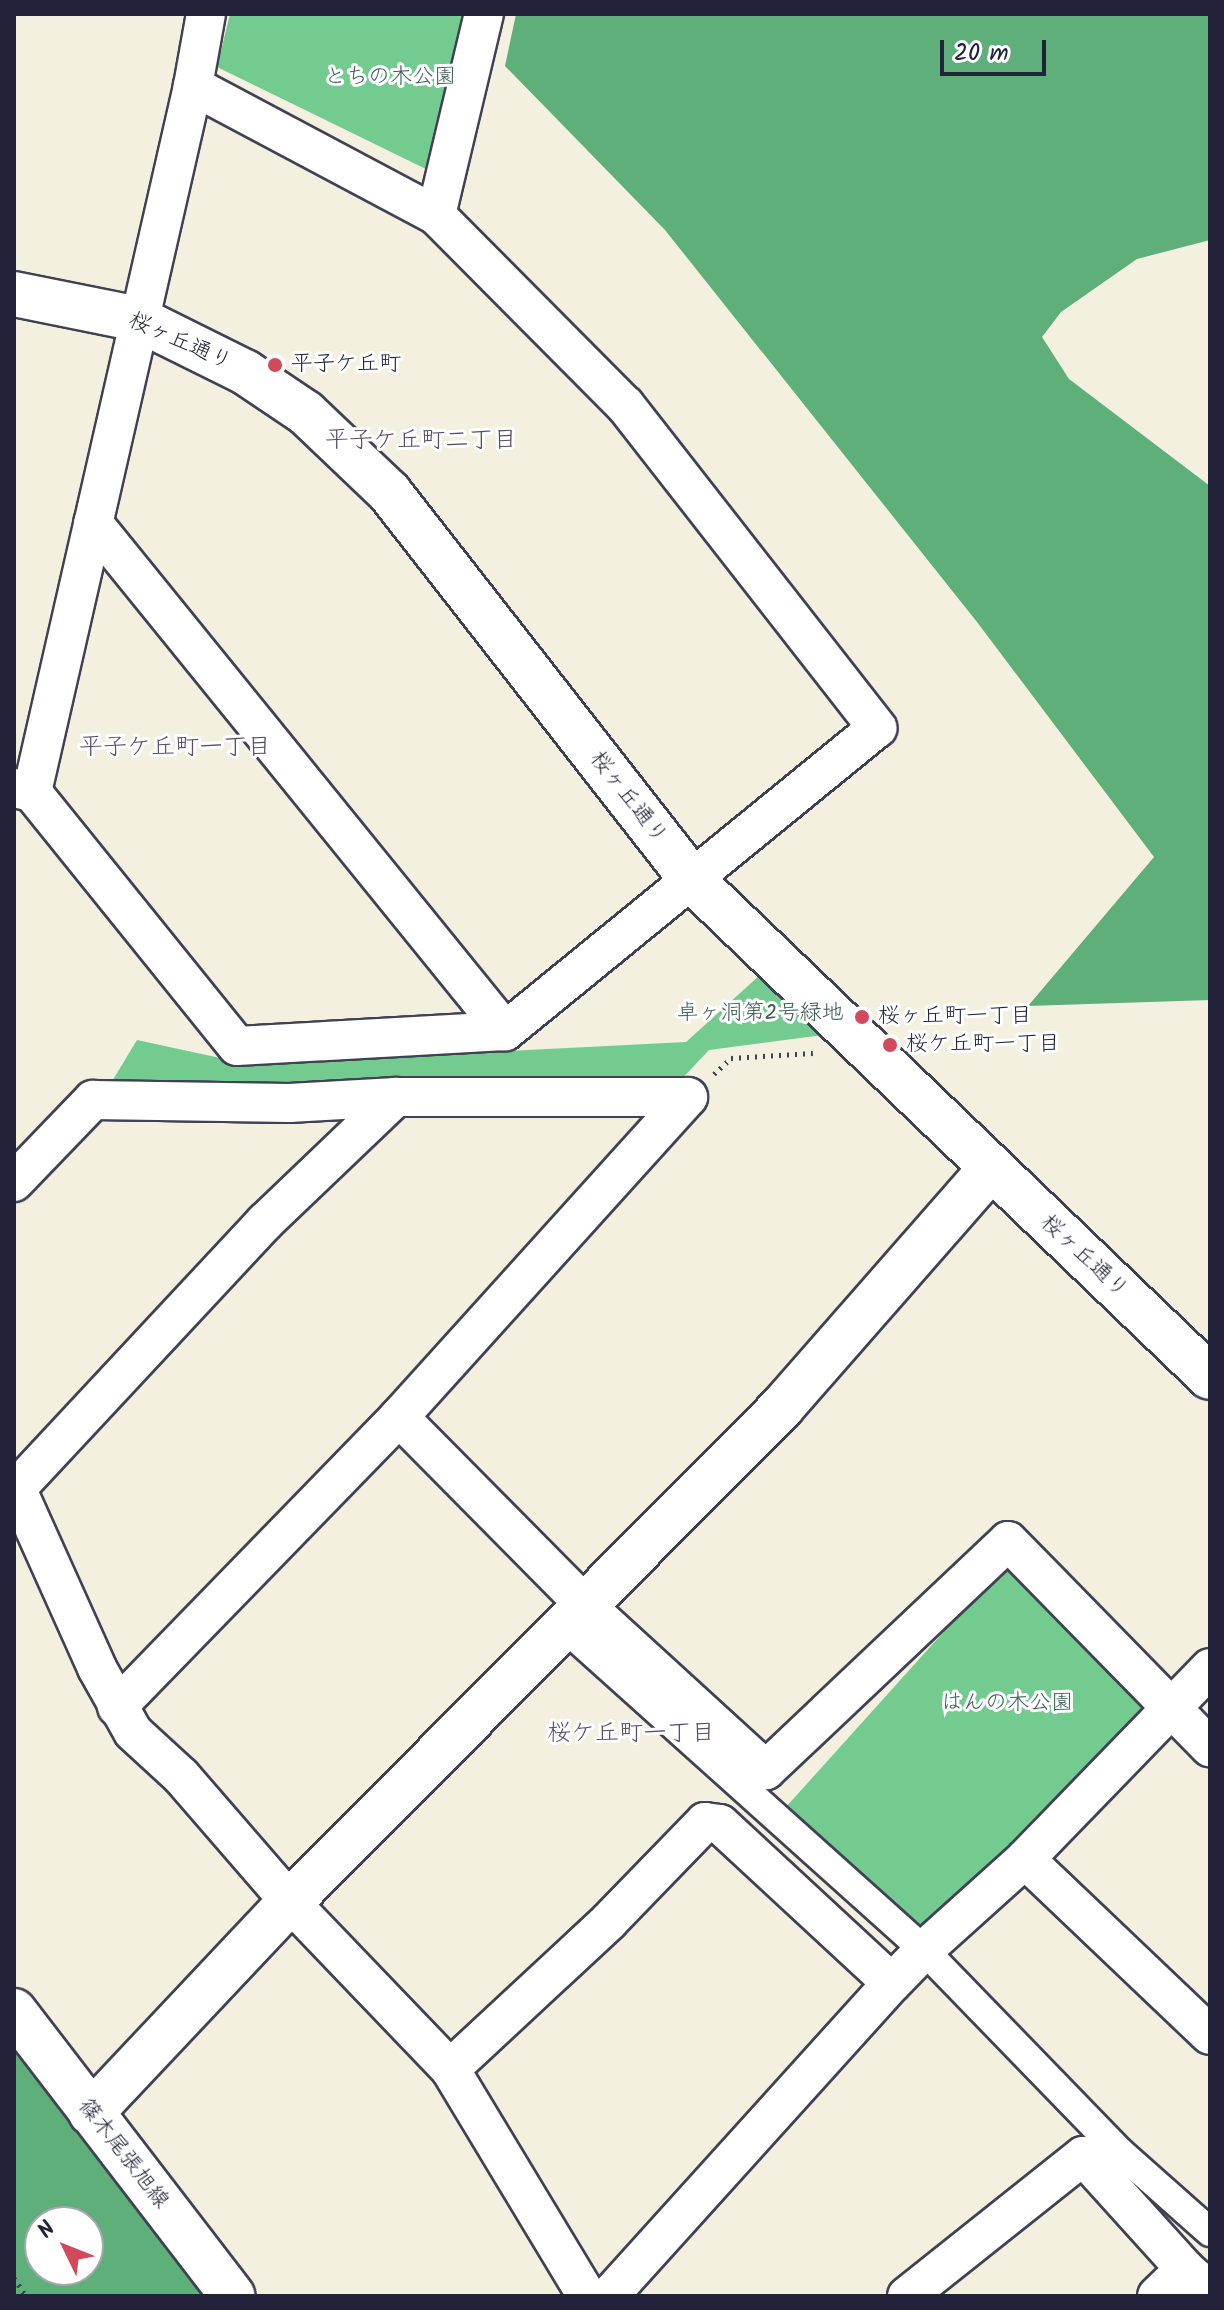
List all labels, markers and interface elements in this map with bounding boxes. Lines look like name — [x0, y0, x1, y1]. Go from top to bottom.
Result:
scale bar — [944, 24, 1050, 74]
text: 20 m — [954, 34, 1009, 73]
park label: とちの木公園 — [324, 65, 456, 91]
street label: 桜ヶ丘通り — [124, 308, 236, 376]
place label: 平子ケ丘町 — [291, 352, 401, 378]
marker: 平子ケ丘町 — [266, 356, 284, 374]
district label: 平子ケ丘町二丁目 — [325, 427, 517, 455]
district label: 平子ケ丘町一丁目 — [79, 734, 271, 762]
street label: 桜ヶ丘通り — [584, 747, 672, 849]
park label: 卓ヶ洞第2号緑地 — [677, 1001, 843, 1027]
place label: 桜ヶ丘町一丁目 — [878, 1004, 1032, 1030]
marker: 桜ヶ丘町一丁目 — [853, 1008, 871, 1026]
place label: 桜ケ丘町一丁目 — [906, 1032, 1060, 1058]
marker: 桜ケ丘町一丁目 — [881, 1036, 899, 1054]
street label: 桜ヶ丘通り — [1035, 1210, 1133, 1304]
park label: はんの木公園 — [941, 1691, 1073, 1717]
district label: 桜ケ丘町一丁目 — [547, 1720, 715, 1748]
street label: 篠木尾張旭線 — [72, 2094, 174, 2214]
north arrow — [24, 2206, 104, 2286]
text: N — [30, 2214, 65, 2248]

